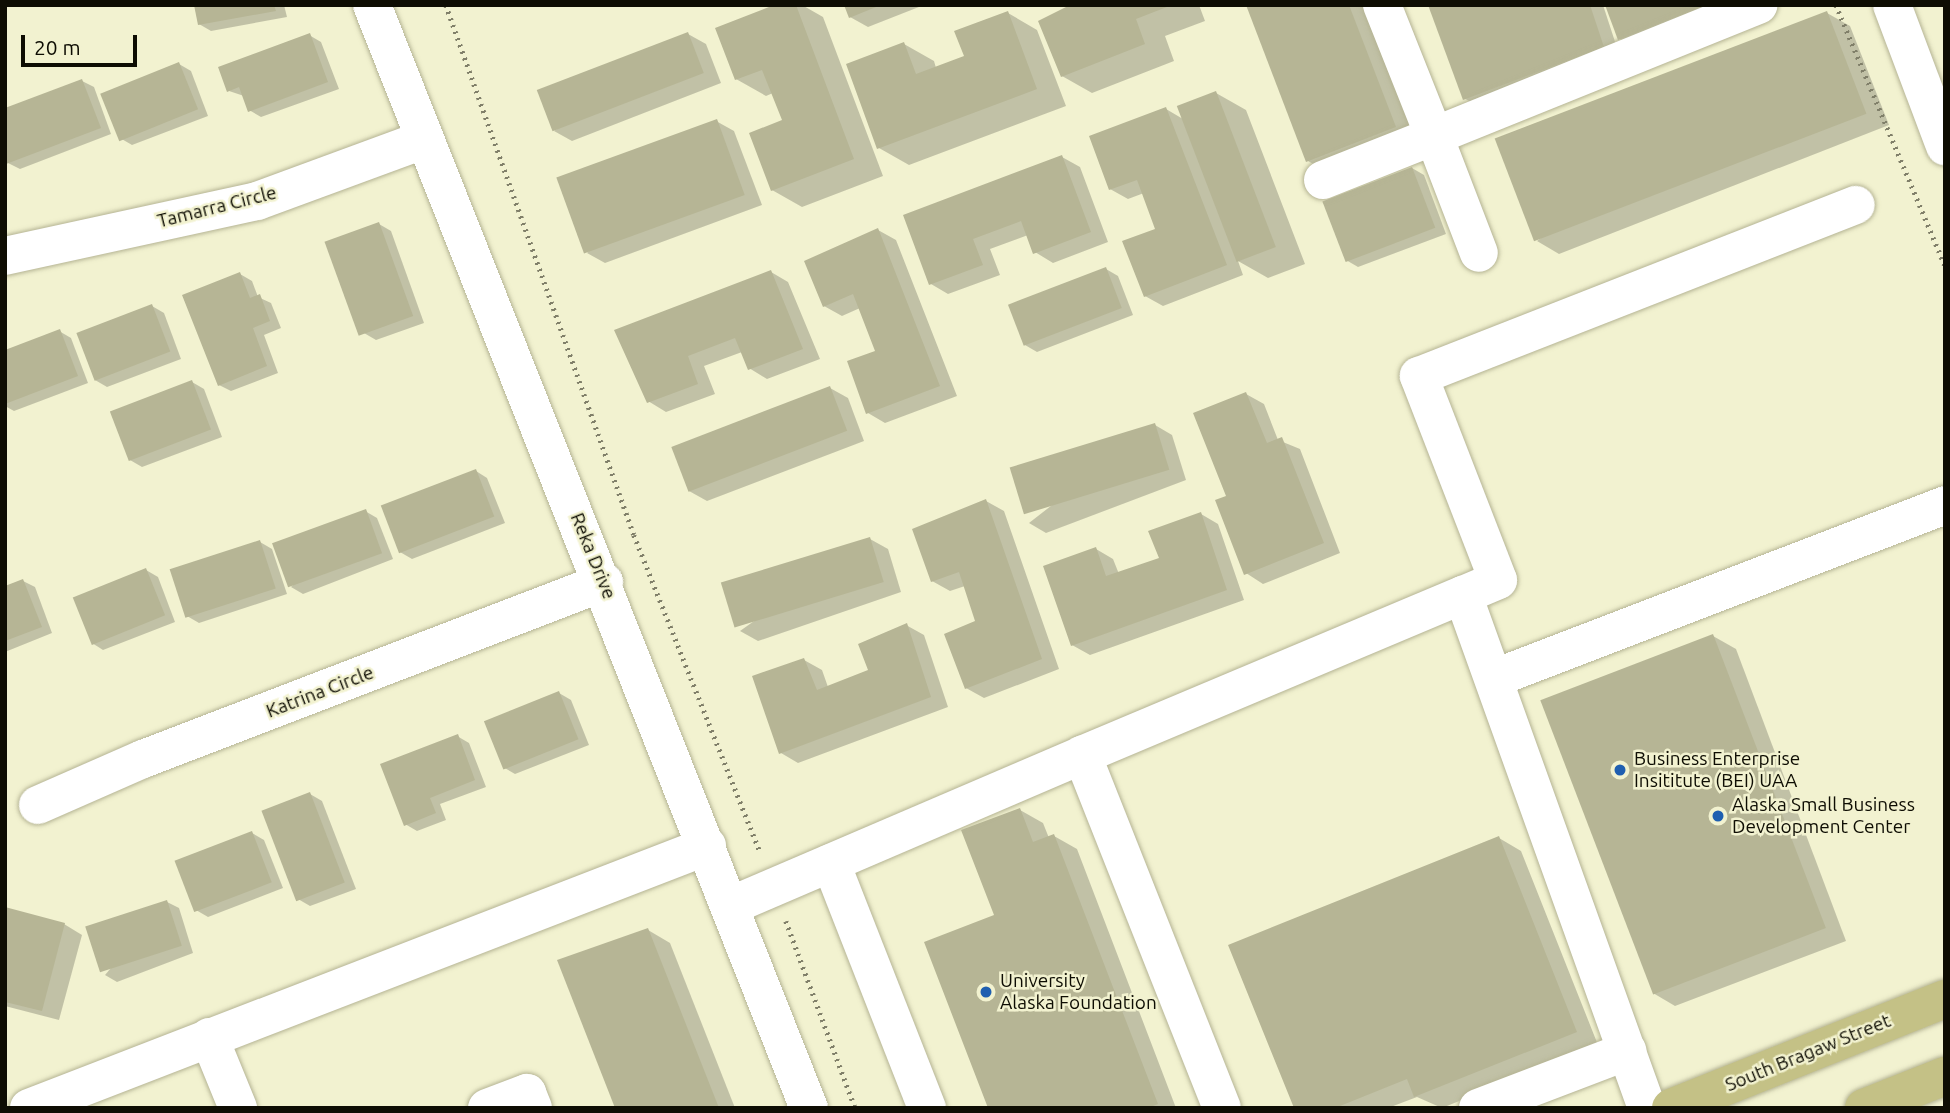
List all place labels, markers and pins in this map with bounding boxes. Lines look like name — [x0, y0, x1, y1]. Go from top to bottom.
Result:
place label: Business Enterprise Insititute (BEI) UAA — [1634, 748, 1800, 792]
marker: Business Enterprise Insititute (BEI) UAA — [1612, 762, 1628, 778]
place label: Alaska Small Business Development Center — [1732, 794, 1915, 838]
marker: Alaska Small Business Development Center — [1710, 808, 1726, 824]
place label: University Alaska Foundation — [1000, 970, 1157, 1014]
marker: University Alaska Foundation — [978, 984, 994, 1000]

